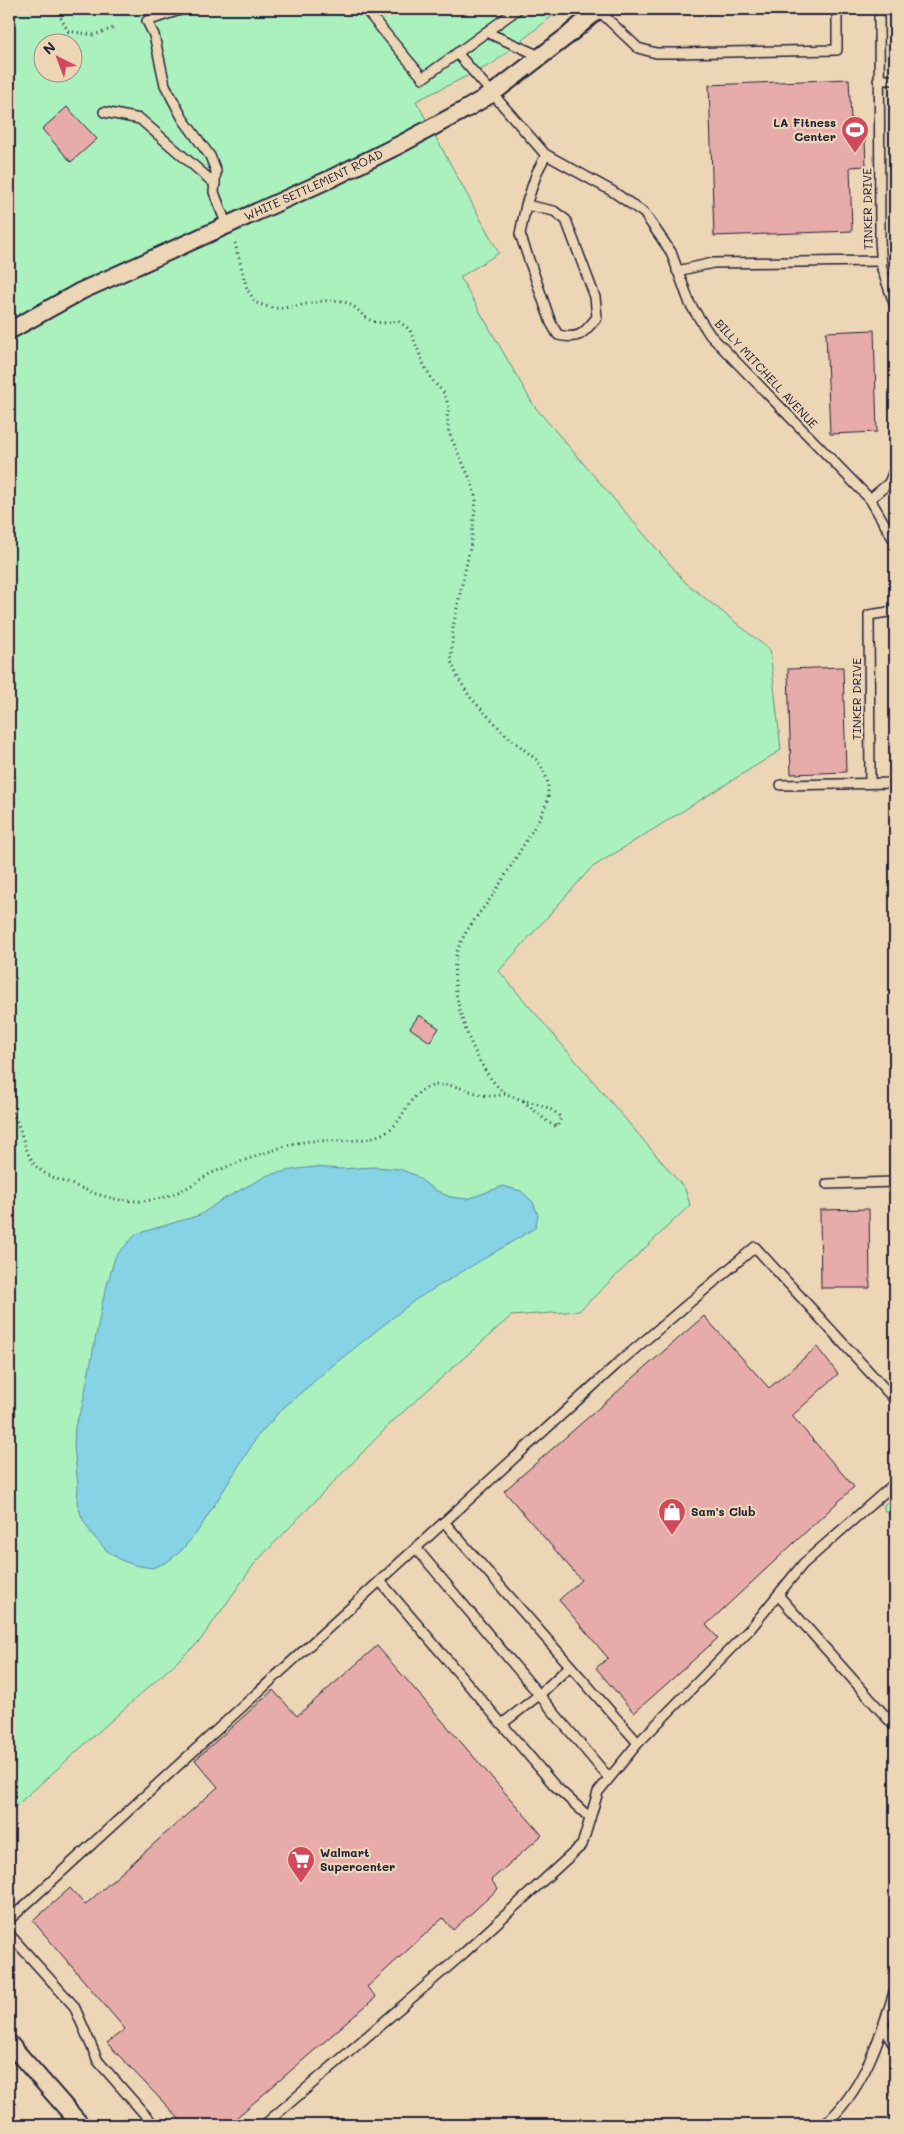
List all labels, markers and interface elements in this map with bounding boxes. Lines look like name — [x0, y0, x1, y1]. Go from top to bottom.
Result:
north arrow — [32, 32, 82, 82]
text: N — [39, 37, 59, 59]
place label: LA Fitness Center — [773, 114, 836, 144]
sports icon: LA Fitness Center — [840, 115, 870, 154]
street label: WHITE SETTLEMENT ROAD — [241, 145, 386, 224]
street label: TINKER DRIVE — [858, 168, 876, 250]
street label: BILLY MITCHELL AVENUE — [712, 315, 822, 431]
street label: TINKER DRIVE — [848, 658, 864, 740]
shop icon: Sam's Club — [657, 1497, 687, 1536]
place label: Sam's Club — [691, 1503, 756, 1519]
place label: Walmart Supercenter — [320, 1844, 395, 1874]
supermarket icon: Walmart Supercenter — [286, 1845, 316, 1884]

